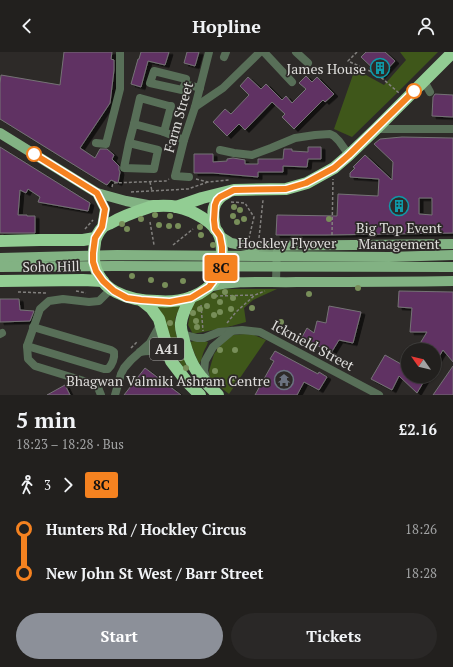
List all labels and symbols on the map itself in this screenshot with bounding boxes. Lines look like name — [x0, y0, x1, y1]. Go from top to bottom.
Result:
building icon: James House — [369, 57, 391, 79]
place label: James House — [286, 59, 366, 78]
street label: Farm Street — [159, 79, 197, 155]
unlabelled marker — [406, 83, 422, 99]
unlabelled marker — [26, 146, 42, 162]
building icon: Big Top Event Management — [388, 195, 410, 217]
place label: Big Top Event Management — [356, 218, 443, 253]
street label: Hockley Flyover — [238, 233, 337, 252]
line badge: 8C — [203, 255, 239, 281]
street label: Soho Hill — [22, 256, 80, 276]
street label: Icknield Street — [268, 315, 358, 375]
road number: A41 — [150, 338, 184, 360]
north arrow — [401, 343, 441, 383]
temple icon: Bhagwan Valmiki Ashram Centre — [273, 369, 295, 391]
place label: Bhagwan Valmiki Ashram Centre — [66, 371, 270, 390]

